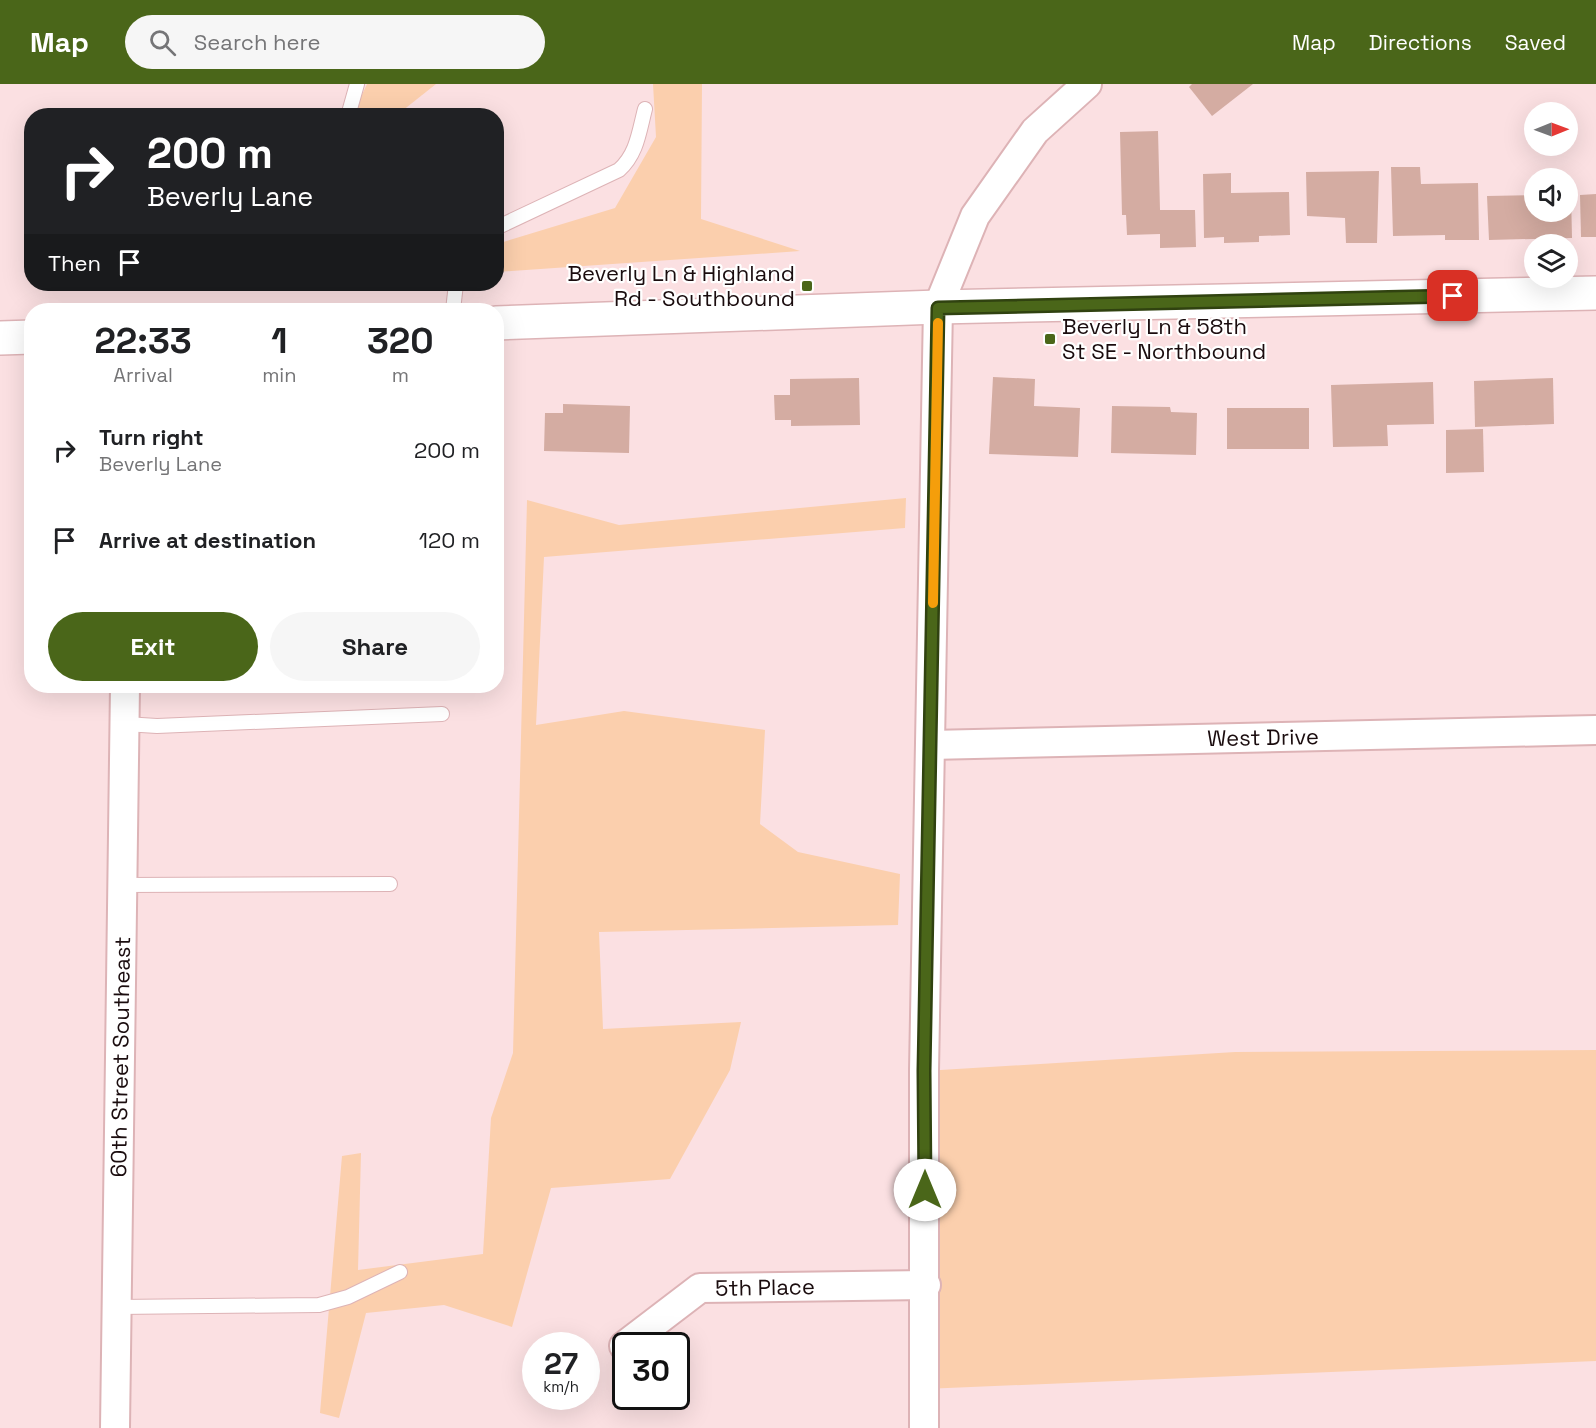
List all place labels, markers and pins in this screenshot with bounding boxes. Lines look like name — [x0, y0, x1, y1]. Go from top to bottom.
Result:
place label: Beverly Ln & Highland Rd - Southbound — [567, 259, 795, 312]
pin — [1427, 270, 1478, 321]
marker: Beverly Ln & Highland Rd - Southbound — [800, 279, 814, 293]
place label: Beverly Ln & 58th St SE - Northbound — [1062, 312, 1266, 365]
marker: Beverly Ln & 58th St SE - Northbound — [1043, 332, 1057, 346]

